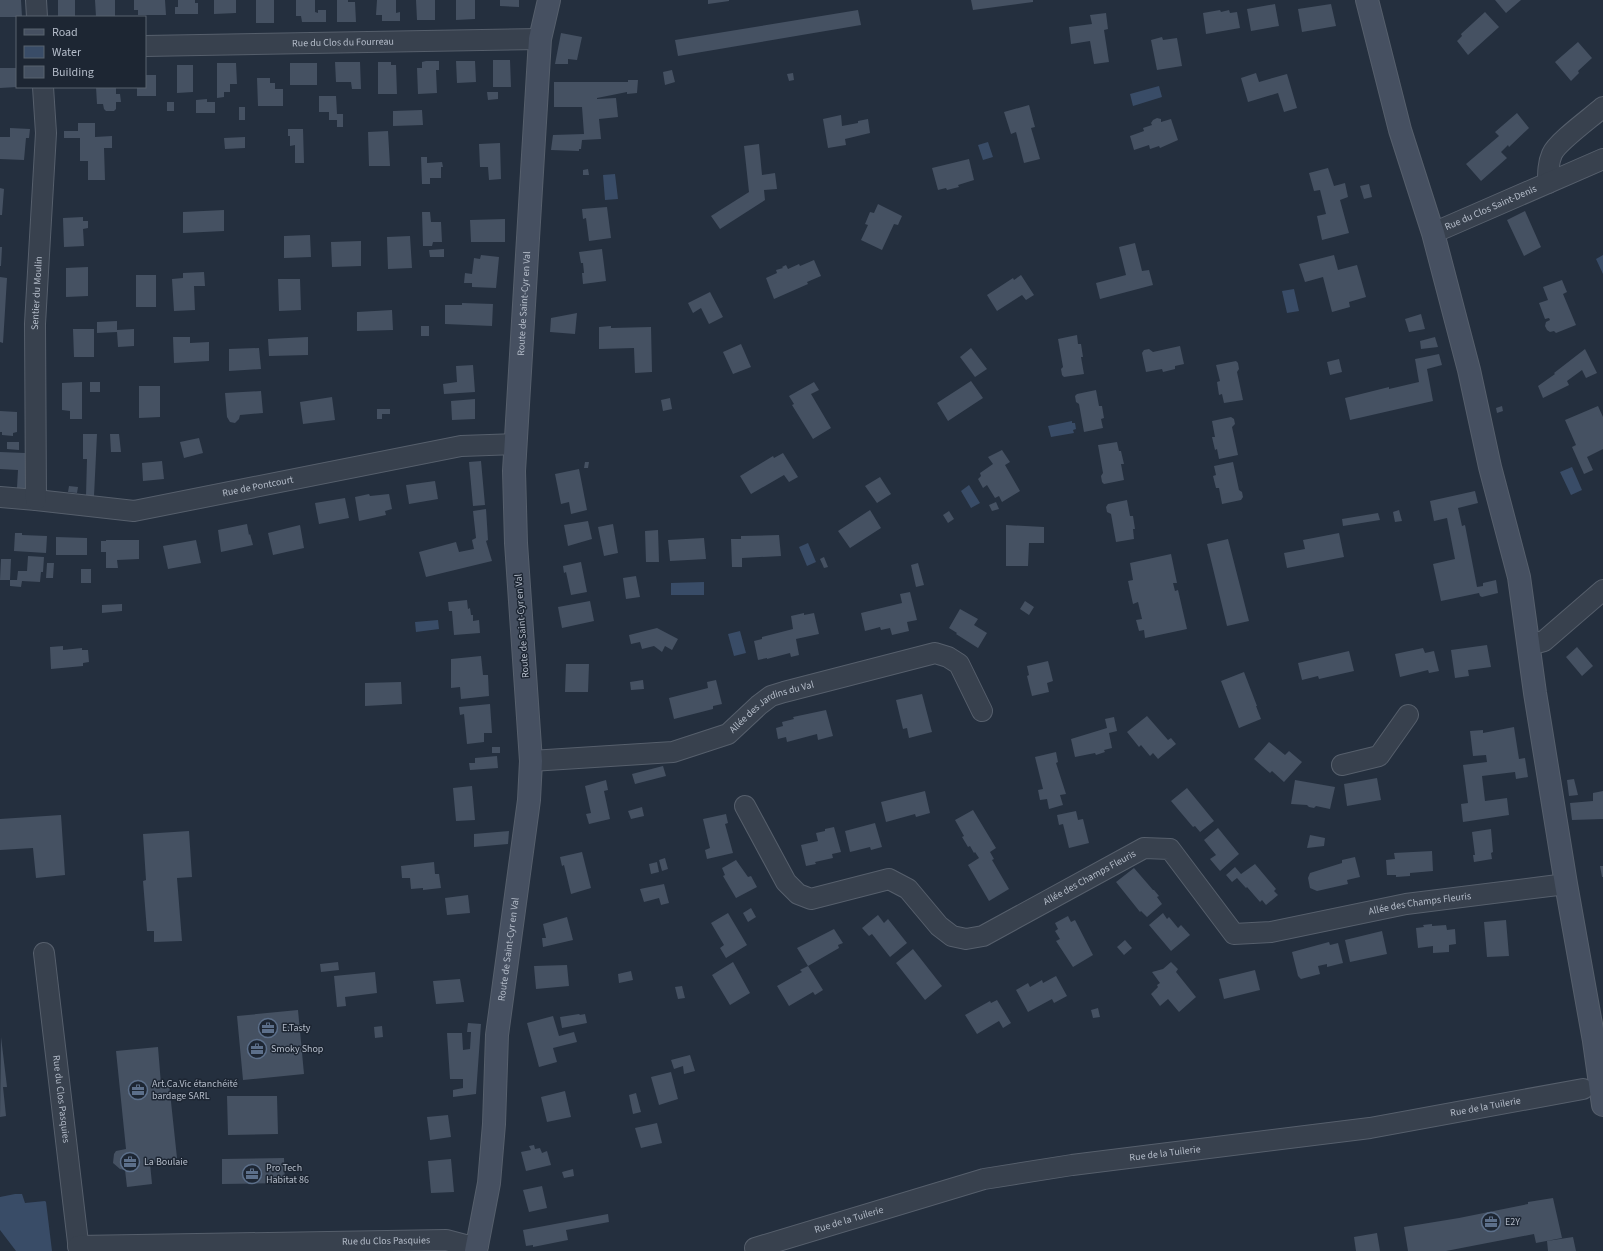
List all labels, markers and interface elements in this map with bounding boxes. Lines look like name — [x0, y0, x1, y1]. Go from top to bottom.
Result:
legend — [16, 16, 146, 88]
text: Road — [52, 24, 78, 41]
street label: Rue du Clos du Fourreau — [292, 35, 394, 50]
text: Water — [52, 44, 82, 61]
text: Building — [52, 64, 94, 81]
street label: Rue du Clos Saint-Denis — [1443, 182, 1539, 234]
street label: Route de Saint-Cyr en Val — [514, 251, 534, 356]
street label: Sentier du Moulin — [28, 256, 46, 330]
street label: Rue de Pontcourt — [221, 472, 295, 500]
street label: Route de Saint-Cyr en Val — [511, 573, 533, 679]
street label: Allée des Jardins du Val — [726, 677, 816, 736]
street label: Allée des Champs Fleuris — [1041, 847, 1138, 909]
street label: Allée des Champs Fleuris — [1367, 889, 1472, 919]
street label: Route de Saint-Cyr en Val — [495, 896, 523, 1002]
office icon: E.Tasty — [257, 1017, 279, 1039]
place label: E.Tasty — [282, 1021, 311, 1035]
office icon: Smoky Shop — [246, 1038, 268, 1060]
place label: Smoky Shop — [271, 1042, 324, 1056]
street label: Rue du Clos Pasquies — [49, 1054, 73, 1144]
place label: Art.Ca.Vic étanchéité bardage SARL — [152, 1077, 238, 1103]
office icon: Art.Ca.Vic étanchéité bardage SARL — [127, 1079, 149, 1101]
street label: Rue de la Tuilerie — [1449, 1094, 1522, 1120]
street label: Rue de la Tuilerie — [1129, 1142, 1201, 1165]
office icon: La Boulaie — [119, 1151, 141, 1173]
place label: La Boulaie — [144, 1155, 188, 1169]
place label: Pro Tech Habitat 86 — [266, 1161, 309, 1187]
office icon: Pro Tech Habitat 86 — [241, 1163, 263, 1185]
street label: Rue de la Tuilerie — [813, 1203, 885, 1237]
office icon: E2Y — [1480, 1211, 1502, 1233]
place label: E2Y — [1505, 1215, 1520, 1229]
street label: Rue du Clos Pasquies — [342, 1233, 430, 1249]

